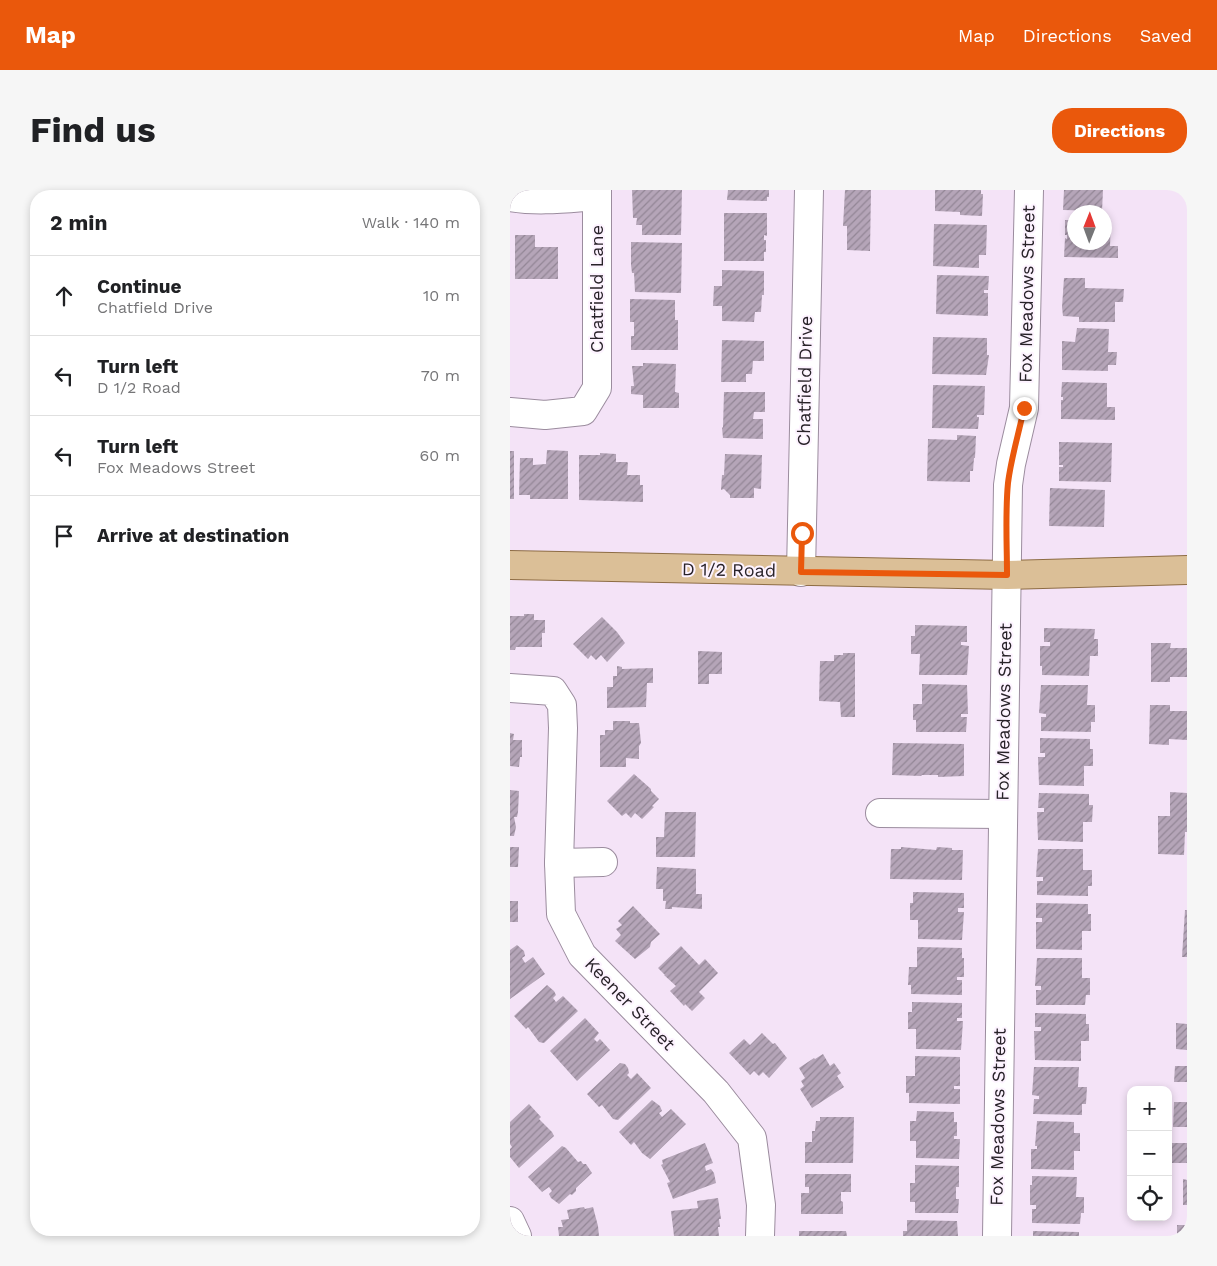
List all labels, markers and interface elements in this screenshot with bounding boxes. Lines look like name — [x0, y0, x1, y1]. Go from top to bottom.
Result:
text: Map — [25, 21, 76, 49]
text: Map — [958, 25, 995, 46]
text: Directions — [1023, 25, 1112, 46]
text: Saved — [1140, 25, 1192, 46]
button: Directions — [1052, 108, 1187, 153]
text: Find us — [30, 109, 156, 151]
street label: Fox Meadows Street — [1014, 204, 1039, 383]
north arrow — [1067, 205, 1112, 250]
text: 2 min — [50, 210, 107, 235]
text: Walk · 140 m — [362, 213, 460, 232]
street label: Chatfield Lane — [586, 225, 607, 353]
text: Continue — [97, 275, 181, 298]
icon: ahead — [50, 282, 78, 310]
text: 10 m — [423, 286, 460, 305]
text: Chatfield Drive — [97, 298, 213, 317]
street label: Chatfield Drive — [793, 316, 816, 446]
text: Turn left — [97, 355, 178, 378]
icon: left — [50, 362, 78, 390]
text: 70 m — [421, 366, 460, 385]
text: D 1/2 Road — [97, 378, 181, 397]
route end — [1013, 397, 1036, 420]
text: Turn left — [97, 435, 178, 458]
icon: left — [50, 442, 78, 470]
text: 60 m — [420, 446, 460, 465]
text: Fox Meadows Street — [97, 458, 255, 477]
icon: arrive — [50, 522, 78, 550]
route start — [791, 522, 814, 545]
text: Arrive at destination — [97, 524, 289, 547]
street label: D 1/2 Road — [682, 558, 776, 581]
street label: Fox Meadows Street — [991, 622, 1016, 801]
street label: Keener Street — [581, 953, 680, 1055]
street label: Fox Meadows Street — [985, 1027, 1010, 1206]
map controls — [1127, 1086, 1172, 1221]
button: + — [1127, 1086, 1172, 1131]
button: − — [1127, 1131, 1172, 1176]
button: locate — [1127, 1176, 1172, 1221]

